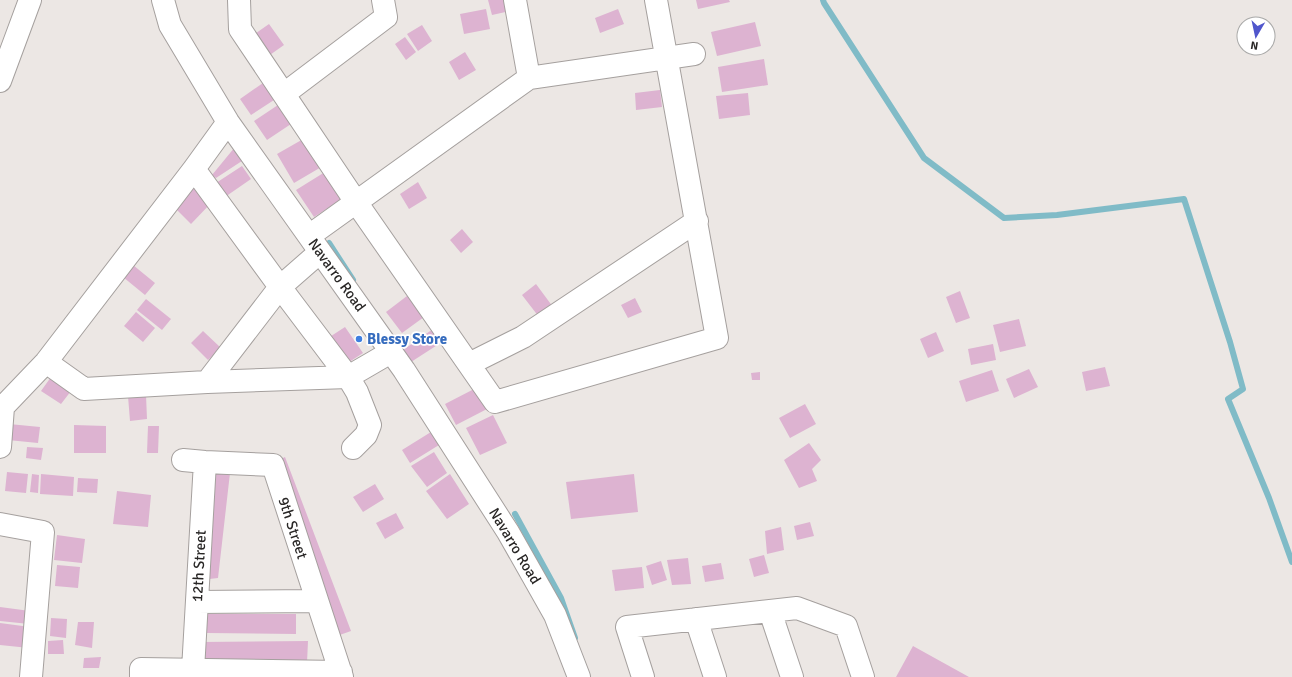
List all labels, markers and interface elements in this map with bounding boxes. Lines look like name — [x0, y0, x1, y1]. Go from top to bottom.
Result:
north arrow — [1236, 16, 1276, 56]
text: N — [1250, 38, 1259, 52]
street label: Navarro Road — [304, 235, 370, 315]
place label: Blessy Store — [367, 330, 447, 348]
marker: Blessy Store — [354, 334, 364, 344]
street label: 9th Street — [275, 495, 311, 561]
street label: Navarro Road — [485, 505, 545, 588]
street label: 12th Street — [188, 530, 210, 602]

